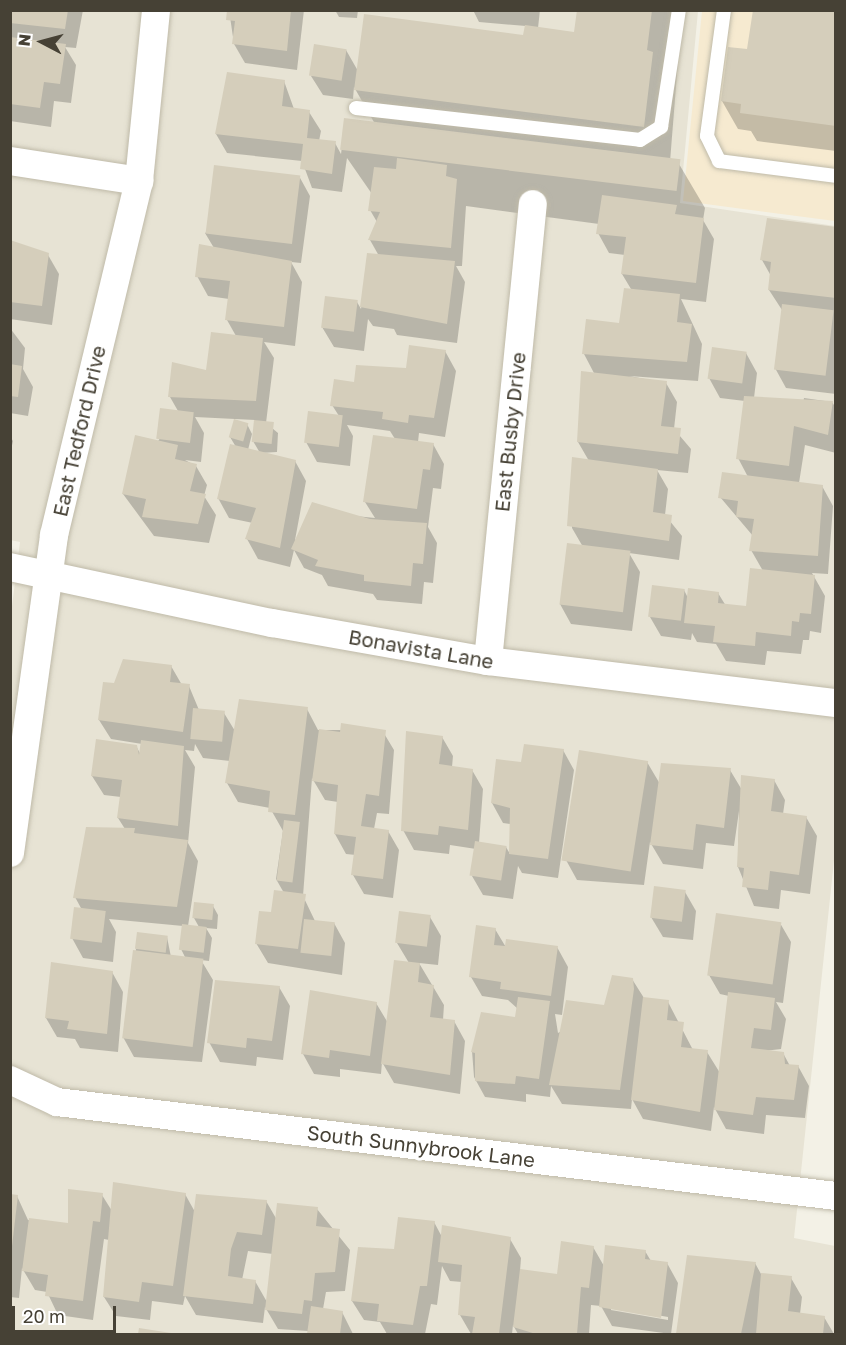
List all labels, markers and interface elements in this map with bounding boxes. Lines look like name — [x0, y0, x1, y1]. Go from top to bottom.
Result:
north arrow — [12, 12, 72, 72]
text: N — [14, 33, 35, 47]
street label: East Tedford Drive — [48, 343, 110, 519]
street label: East Busby Drive — [490, 351, 530, 513]
street label: Bonavista Lane — [347, 624, 495, 674]
street label: South Sunnybrook Lane — [306, 1120, 536, 1172]
scale bar — [15, 1294, 118, 1332]
text: 20 m — [23, 1305, 65, 1327]

